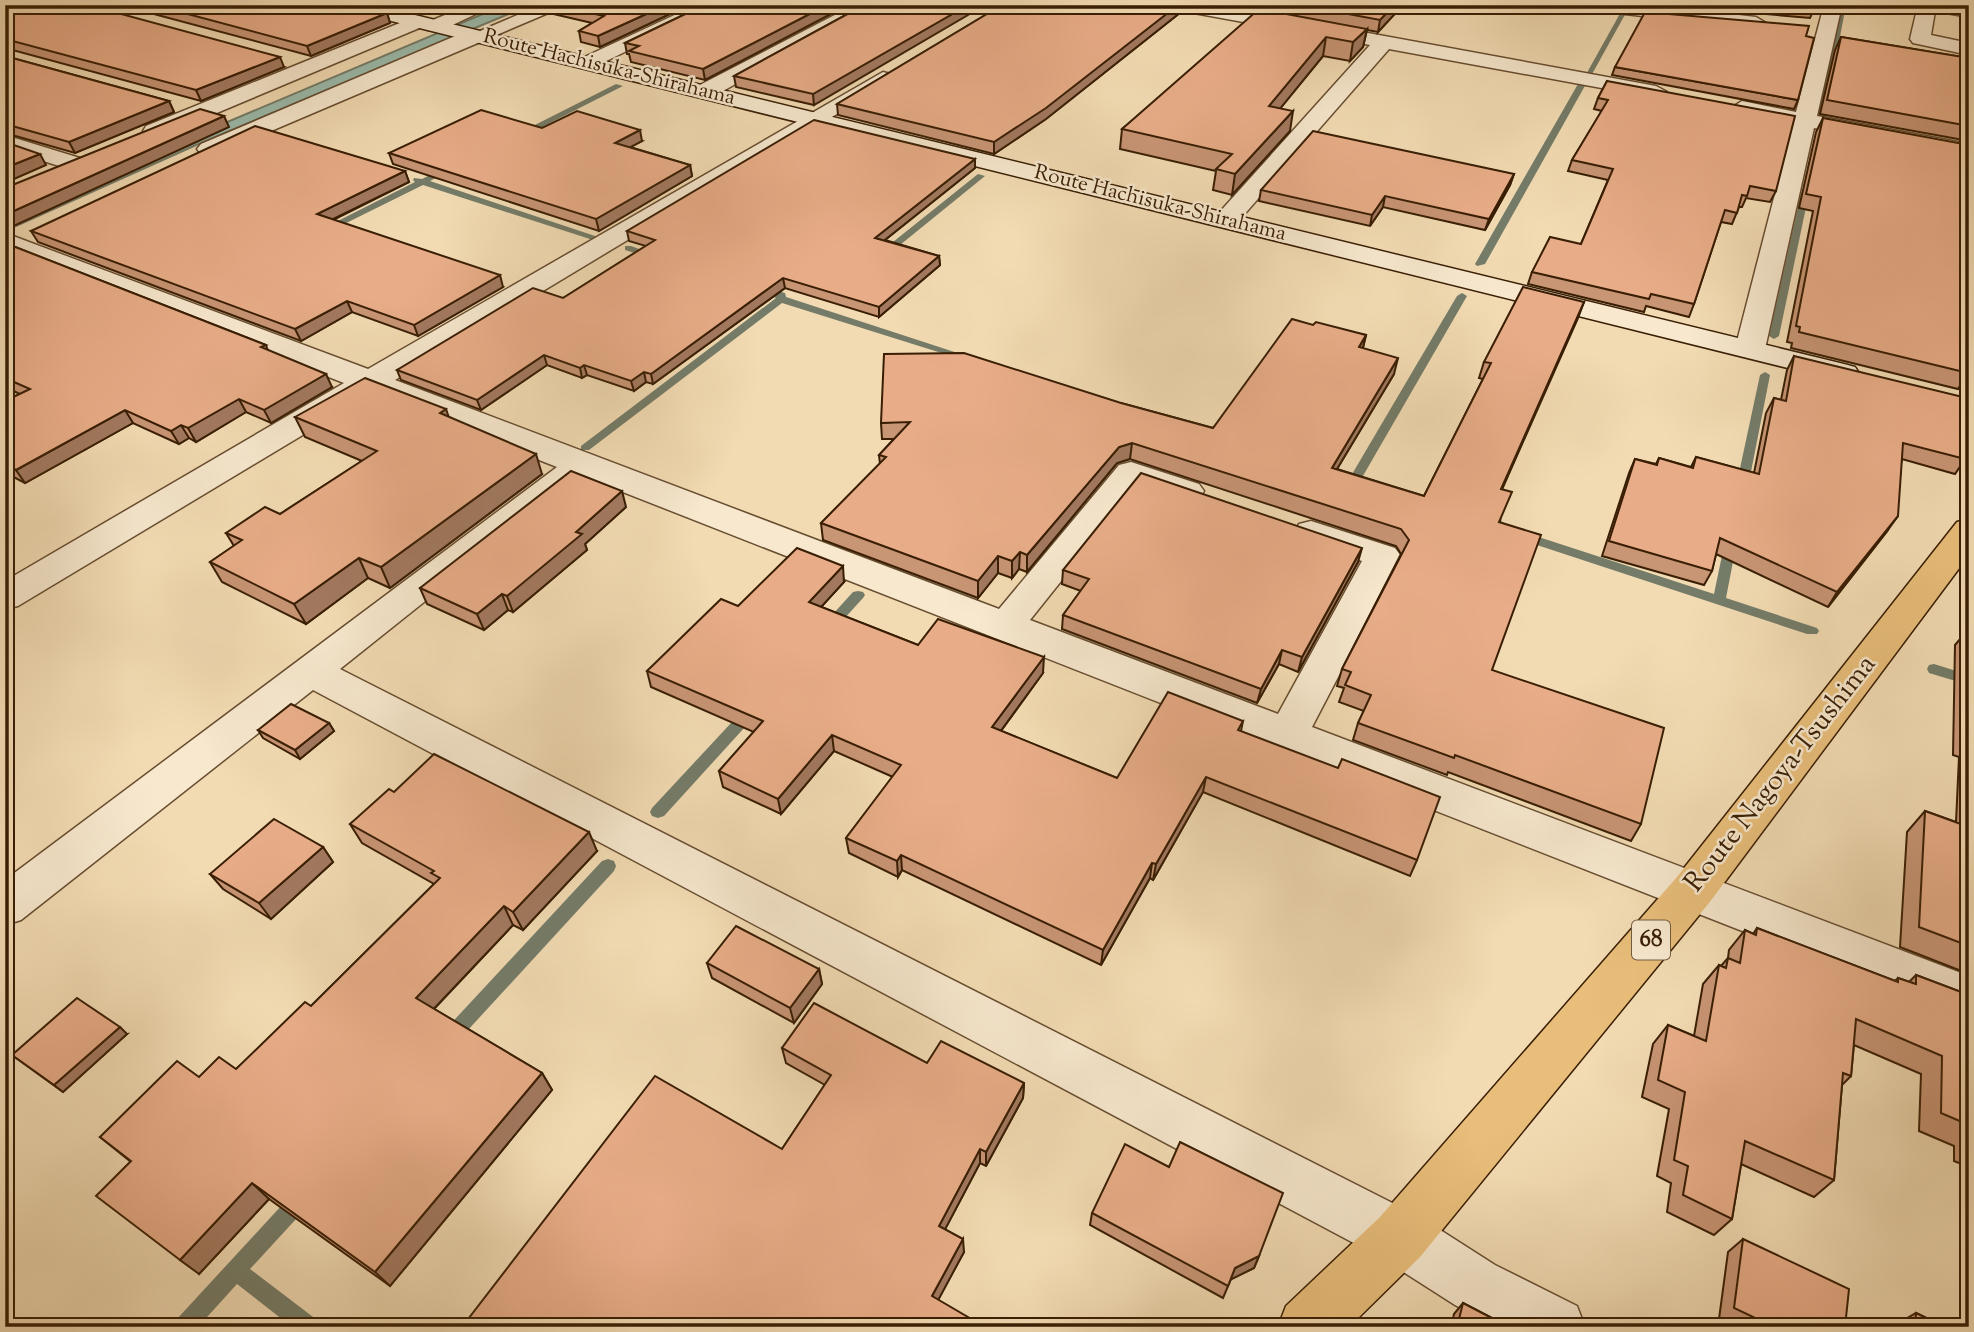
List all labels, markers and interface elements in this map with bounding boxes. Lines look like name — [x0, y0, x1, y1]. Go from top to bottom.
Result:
street label: Route Hachisuka-Shirahama — [480, 22, 738, 114]
street label: Route Hachisuka-Shirahama — [1031, 158, 1289, 250]
street label: Route Nagoya-Tsushima — [1676, 647, 1887, 901]
road number: 68 — [1632, 920, 1670, 959]

